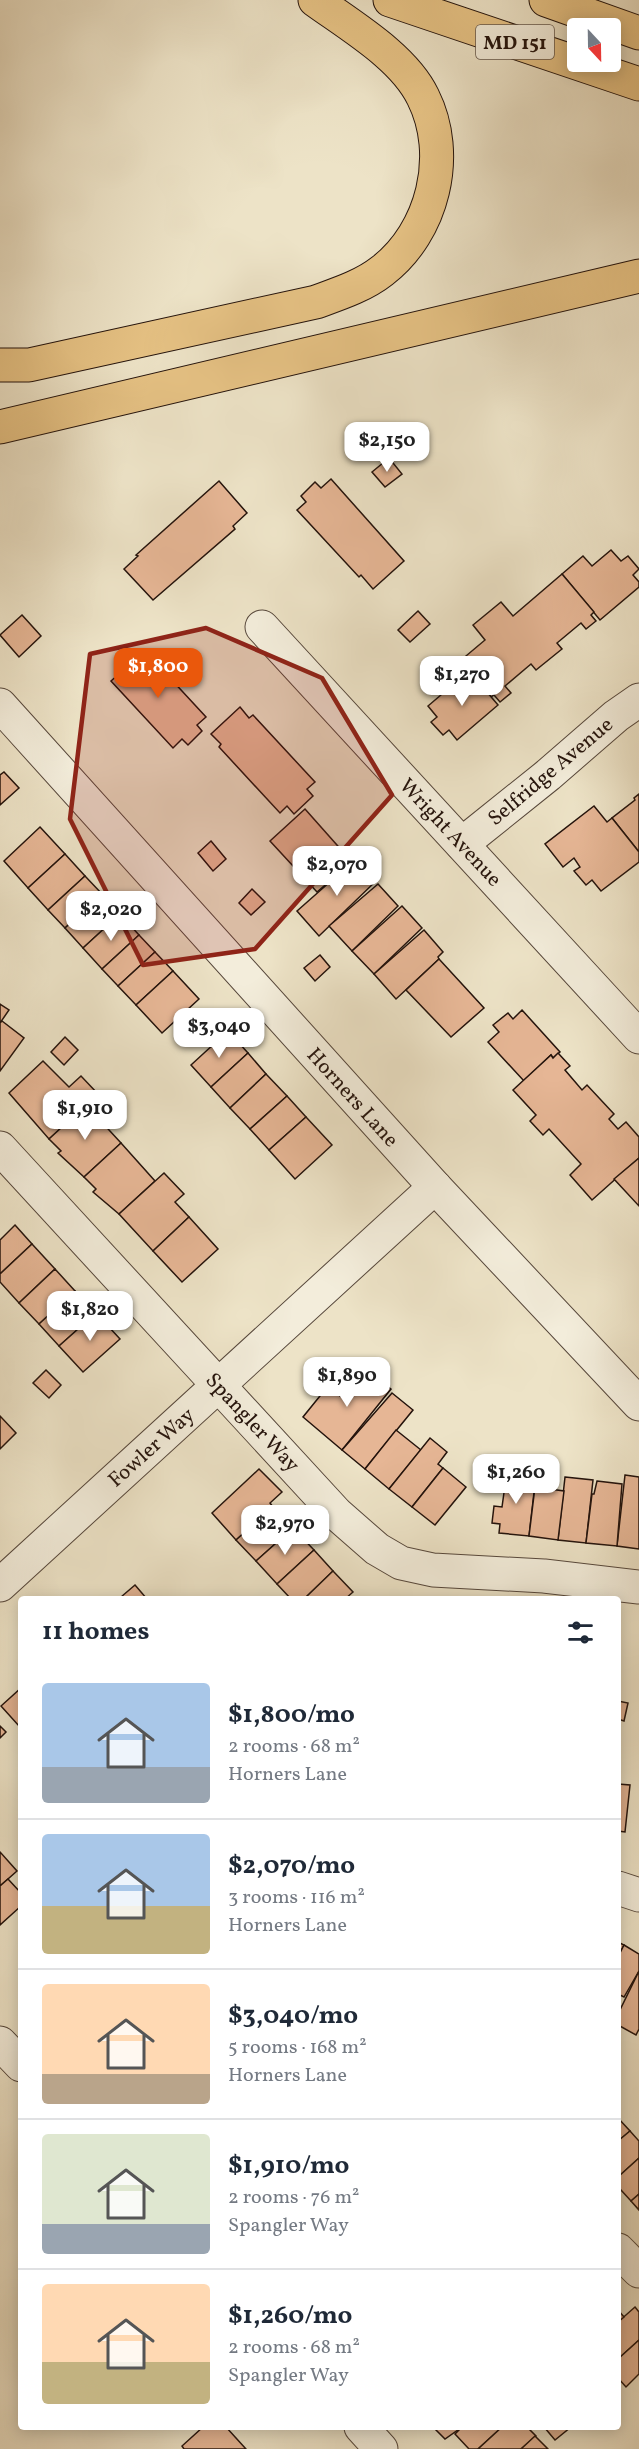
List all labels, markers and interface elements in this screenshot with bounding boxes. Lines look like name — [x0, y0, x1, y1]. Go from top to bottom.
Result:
north arrow — [567, 18, 621, 72]
map controls — [567, 18, 621, 72]
road number: MD 151 — [476, 25, 554, 59]
pin: $2,150 — [338, 422, 436, 473]
text: $2,150 — [358, 427, 416, 455]
pin: $1,800 — [109, 648, 207, 699]
text: $1,800 — [128, 653, 188, 681]
pin: $1,270 — [413, 656, 511, 707]
text: $1,270 — [434, 661, 490, 689]
street label: Selfridge Avenue — [482, 711, 620, 833]
street label: Wright Avenue — [392, 772, 508, 894]
pin: $2,070 — [288, 846, 386, 897]
text: $2,070 — [307, 851, 367, 879]
pin: $2,020 — [62, 891, 160, 942]
text: $2,020 — [80, 896, 142, 924]
pin: $3,040 — [170, 1008, 268, 1059]
text: $3,040 — [187, 1013, 251, 1041]
street label: Horners Lane — [299, 1042, 404, 1154]
pin: $1,910 — [36, 1090, 134, 1141]
text: $1,910 — [57, 1095, 113, 1123]
pin: $1,820 — [41, 1291, 139, 1342]
text: $1,820 — [61, 1296, 119, 1324]
pin: $1,890 — [298, 1357, 396, 1408]
text: $1,890 — [317, 1362, 377, 1390]
street label: Spangler Way — [198, 1367, 306, 1480]
street label: Fowler Way — [102, 1401, 202, 1495]
pin: $1,260 — [467, 1454, 565, 1505]
text: $1,260 — [487, 1459, 545, 1487]
pin: $2,970 — [236, 1505, 334, 1556]
text: $2,970 — [255, 1510, 315, 1538]
text: 11 homes — [42, 1614, 149, 1650]
icon: filters — [564, 1616, 597, 1649]
text: $1,800/mo — [228, 1697, 355, 1733]
icon: home — [90, 1707, 162, 1779]
text: 2 rooms · 68 m² — [228, 1733, 360, 1761]
text: Horners Lane — [228, 1761, 347, 1789]
text: $2,070/mo — [228, 1848, 355, 1884]
icon: home — [90, 1858, 162, 1930]
text: 3 rooms · 116 m² — [228, 1884, 365, 1912]
text: Horners Lane — [228, 1912, 347, 1940]
text: $3,040/mo — [228, 1998, 358, 2034]
icon: home — [90, 2008, 162, 2080]
text: 5 rooms · 168 m² — [228, 2034, 367, 2062]
text: Horners Lane — [228, 2062, 347, 2090]
text: $1,910/mo — [228, 2148, 349, 2184]
icon: home — [90, 2158, 162, 2230]
text: 2 rooms · 76 m² — [228, 2184, 360, 2212]
text: Spangler Way — [228, 2212, 349, 2240]
text: $1,260/mo — [228, 2298, 352, 2334]
icon: home — [90, 2308, 162, 2380]
text: 2 rooms · 68 m² — [228, 2334, 360, 2362]
text: Spangler Way — [228, 2362, 349, 2390]

